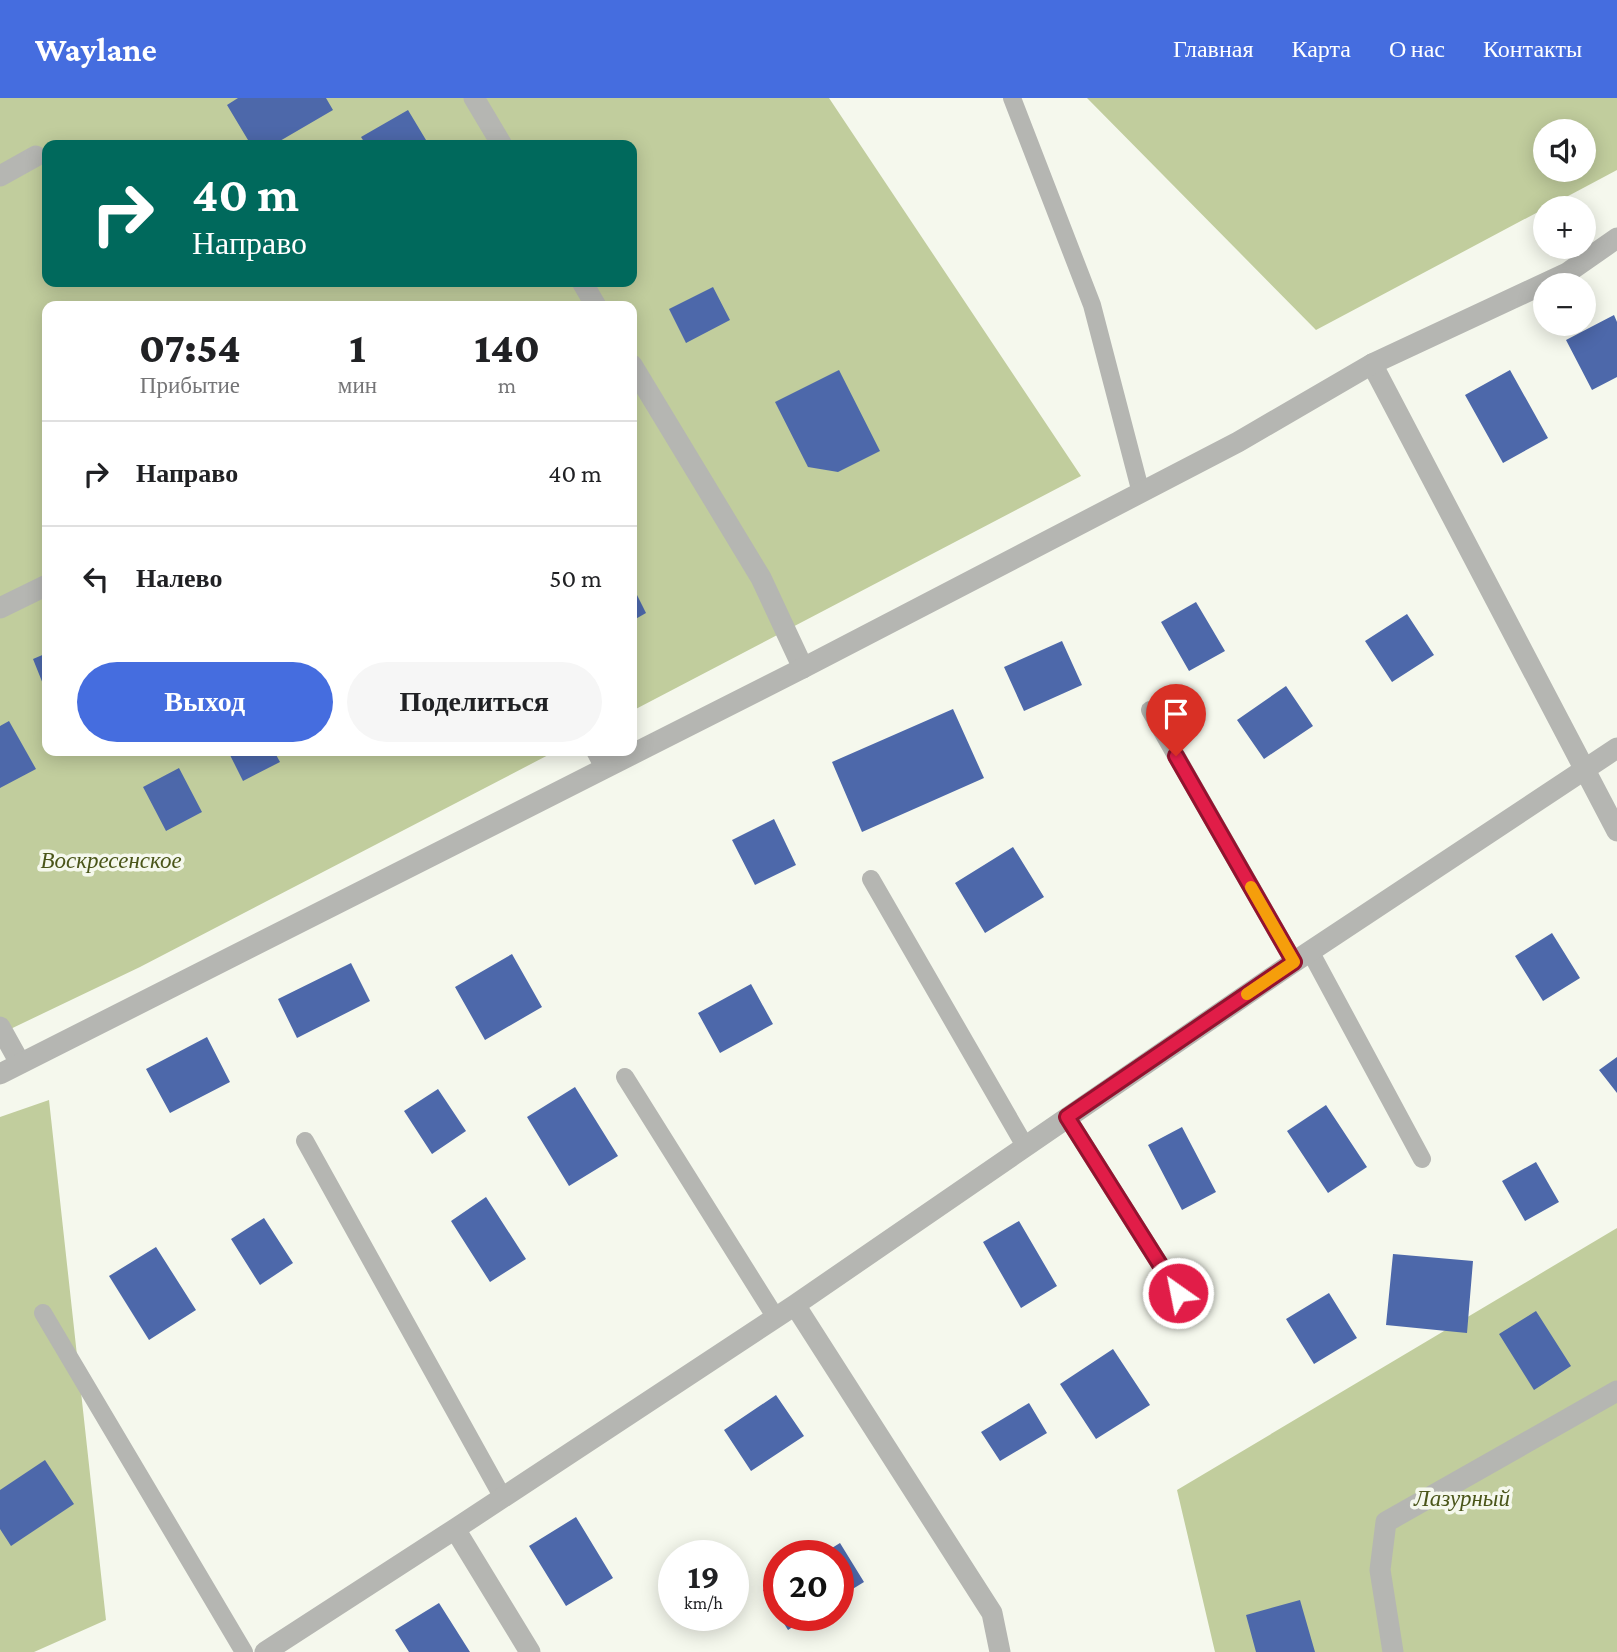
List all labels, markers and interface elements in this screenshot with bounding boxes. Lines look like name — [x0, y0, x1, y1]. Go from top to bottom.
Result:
text: Waylane — [35, 31, 157, 68]
text: Главная — [1173, 35, 1254, 62]
text: Карта — [1292, 35, 1351, 62]
text: О нас — [1389, 35, 1445, 62]
text: Контакты — [1483, 35, 1582, 62]
map controls — [1533, 119, 1596, 336]
button: sound — [1533, 119, 1596, 182]
text: 40 m — [192, 167, 299, 222]
icon: right — [77, 168, 168, 259]
button: + — [1533, 196, 1596, 259]
text: Направо — [192, 225, 307, 261]
button: − — [1533, 273, 1596, 336]
text: 07:54 — [139, 324, 241, 371]
text: 1 — [349, 324, 366, 371]
text: 140 — [474, 324, 540, 371]
text: Прибытие — [140, 372, 240, 398]
text: мин — [338, 372, 377, 398]
text: m — [498, 372, 516, 398]
icon: right — [77, 455, 115, 493]
text: Направо — [136, 459, 238, 488]
text: 40 m — [548, 459, 602, 488]
icon: left — [77, 560, 115, 598]
text: Налево — [136, 564, 222, 593]
text: 50 m — [549, 564, 602, 593]
button: Выход — [77, 662, 333, 742]
button: Поделиться — [347, 662, 602, 742]
pin — [1146, 684, 1206, 756]
icon: arrive — [1157, 695, 1195, 733]
park label: Воскресенское — [40, 847, 182, 873]
position arrow — [1141, 1256, 1215, 1330]
park label: Лазурный — [1413, 1485, 1510, 1511]
speed limit sign: 20 — [763, 1540, 854, 1631]
text: 19 — [687, 1557, 720, 1596]
text: km/h — [684, 1593, 723, 1613]

